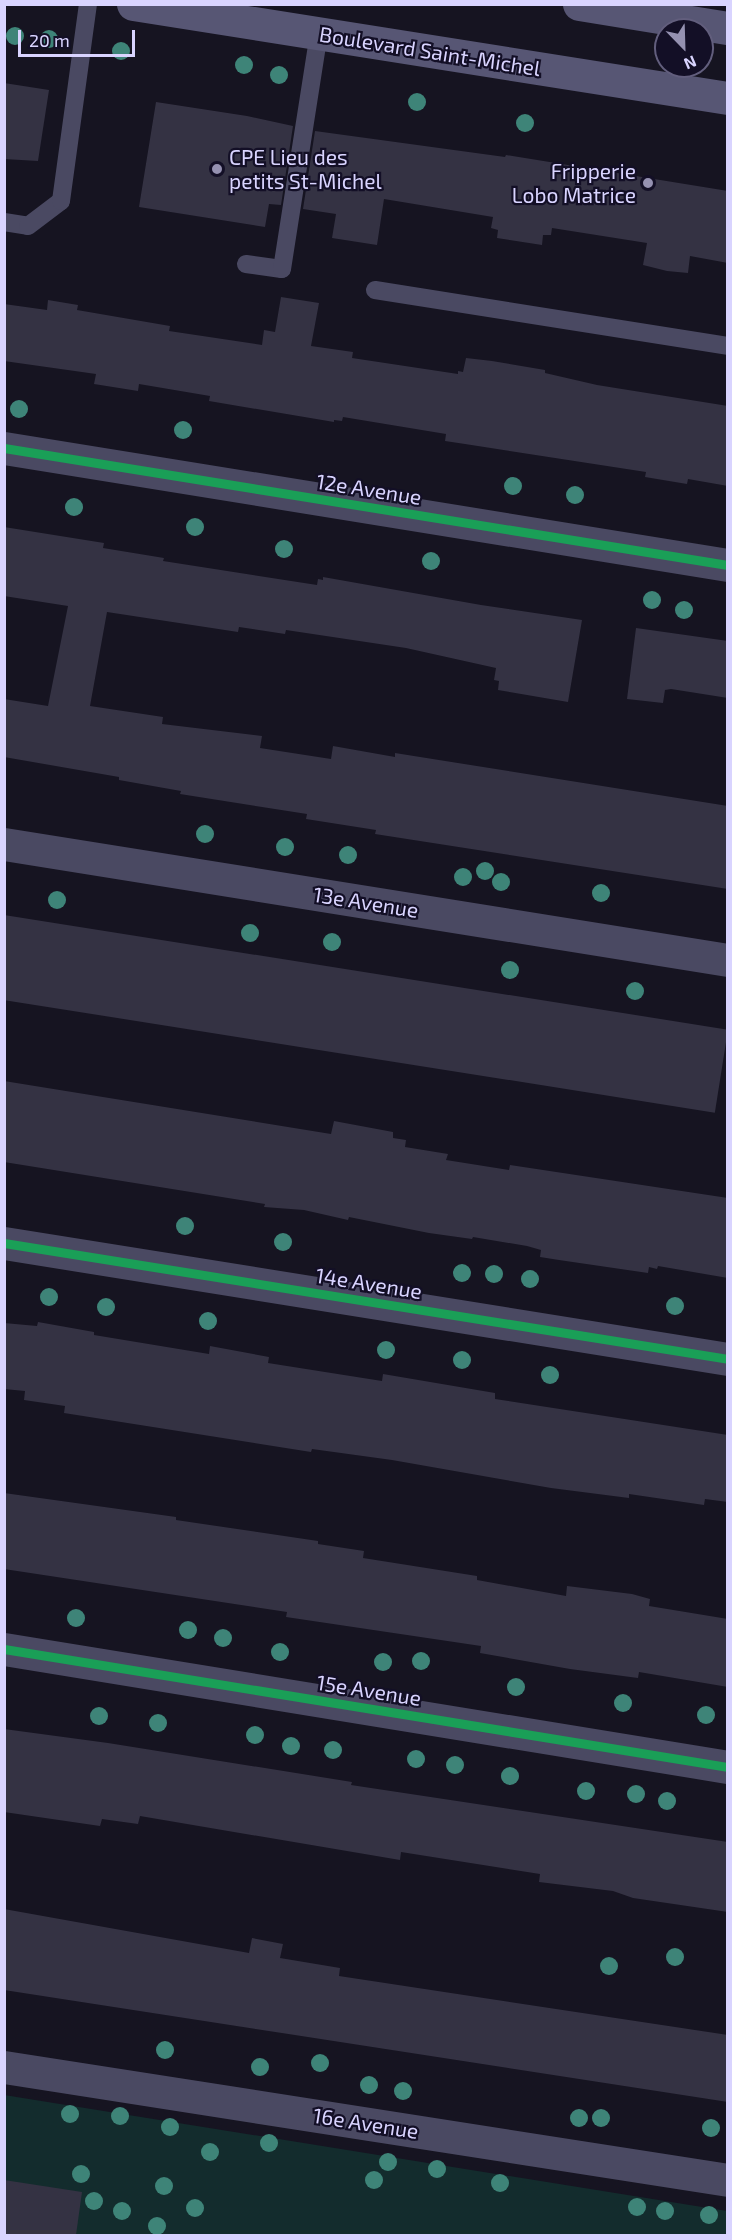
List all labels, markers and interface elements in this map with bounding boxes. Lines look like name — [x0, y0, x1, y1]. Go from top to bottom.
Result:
scale bar — [21, 18, 138, 56]
north arrow — [654, 18, 714, 78]
street label: Boulevard Saint-Michel — [318, 21, 542, 81]
text: 20 m — [29, 29, 70, 51]
text: N — [681, 52, 699, 74]
place label: CPE Lieu des petits St-Michel — [229, 144, 382, 194]
place label: Fripperie Lobo Matrice — [512, 158, 636, 208]
marker: CPE Lieu des petits St-Michel — [210, 162, 224, 176]
marker: Fripperie Lobo Matrice — [641, 176, 655, 190]
street label: 12e Avenue — [314, 468, 424, 510]
street label: 13e Avenue — [312, 881, 420, 923]
street label: 14e Avenue — [314, 1262, 424, 1304]
street label: 15e Avenue — [315, 1669, 423, 1711]
street label: 16e Avenue — [311, 2102, 421, 2144]

